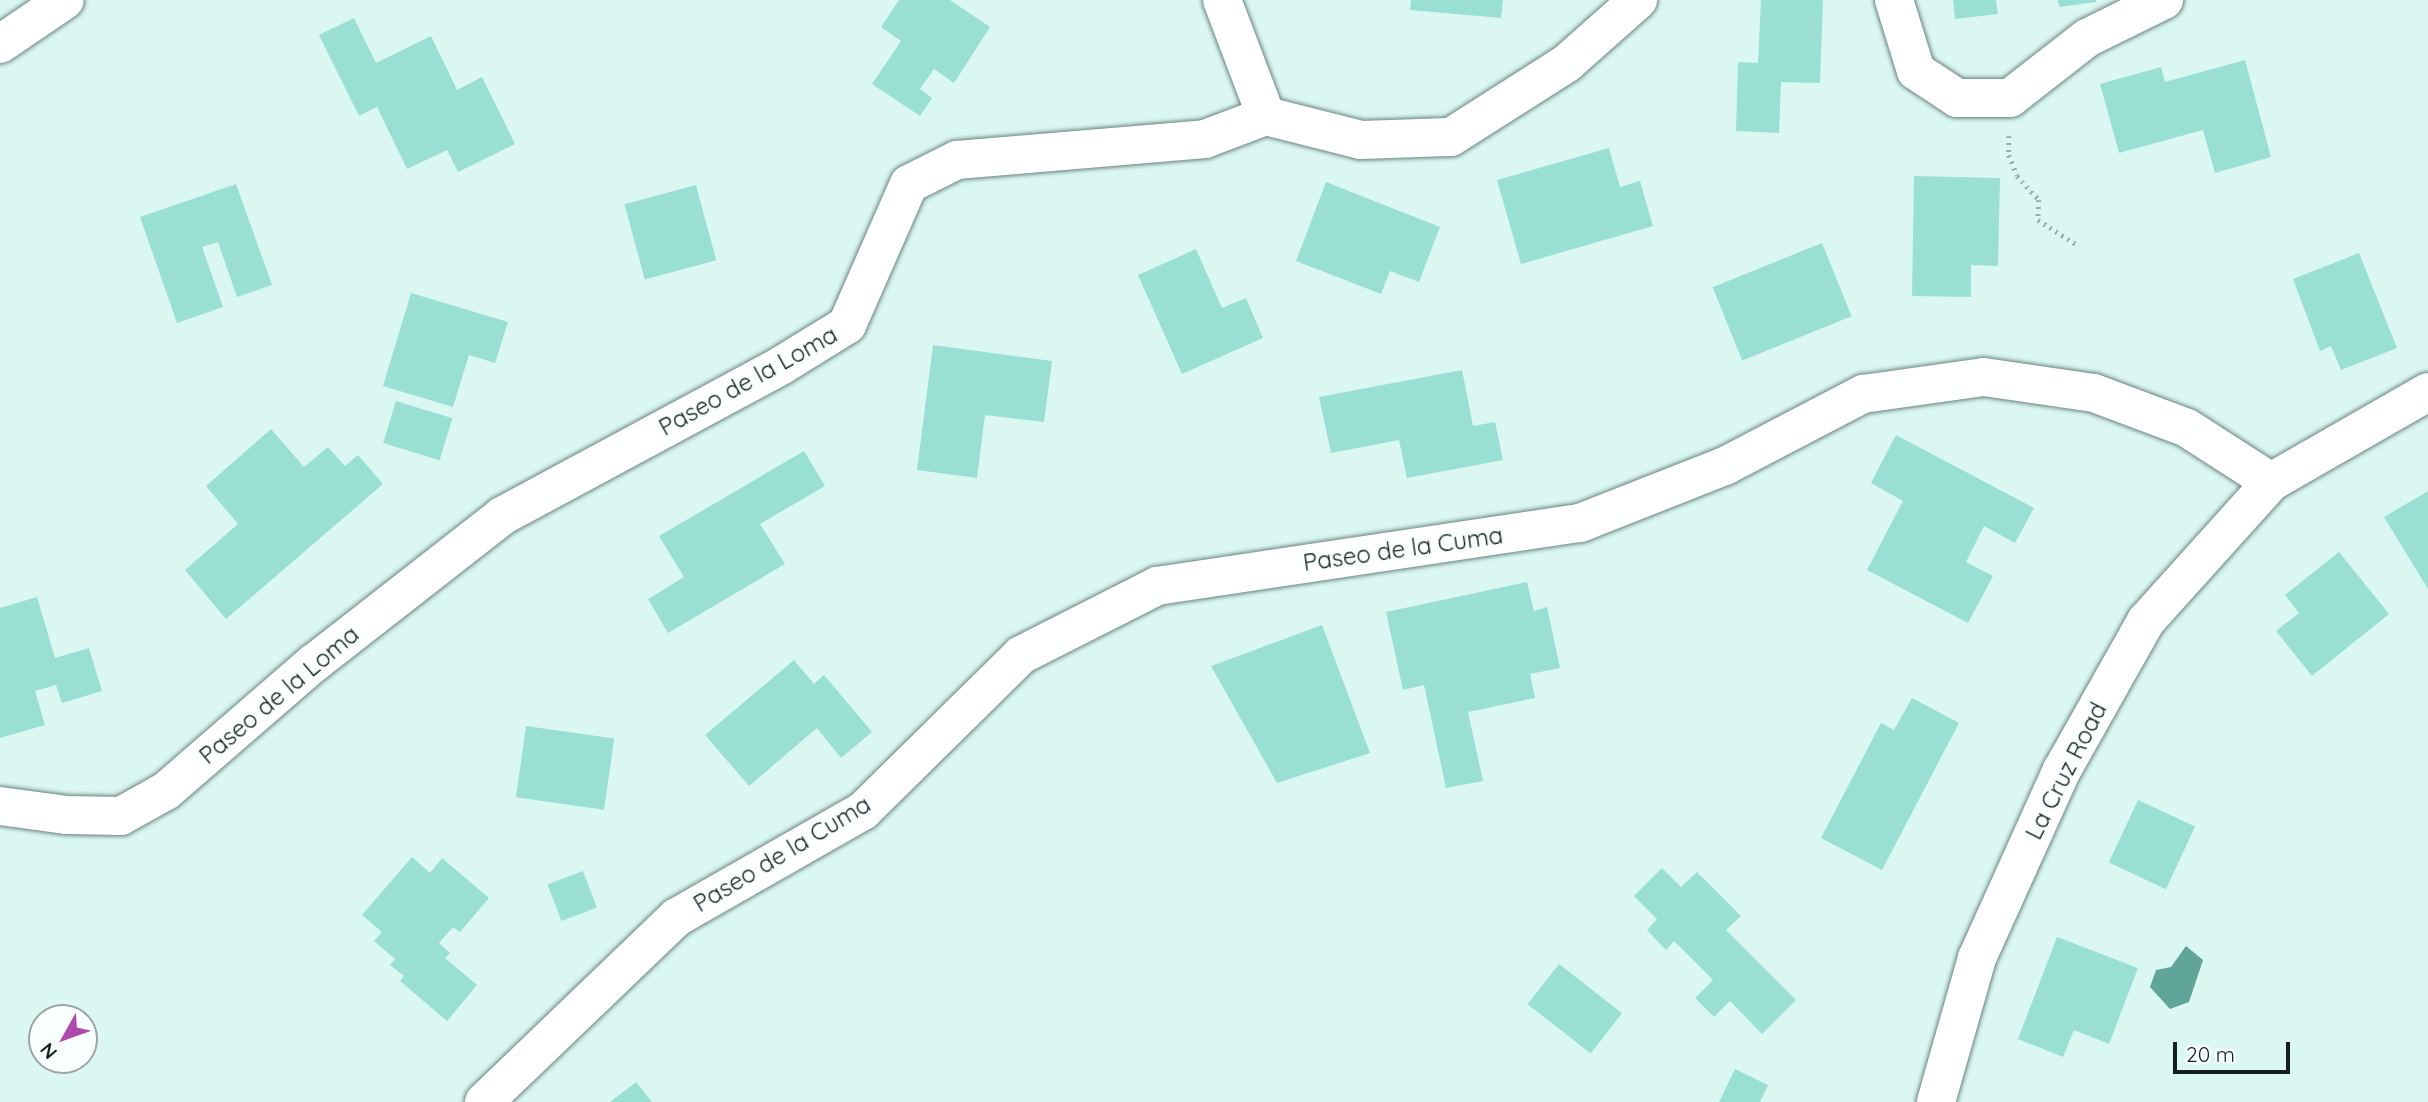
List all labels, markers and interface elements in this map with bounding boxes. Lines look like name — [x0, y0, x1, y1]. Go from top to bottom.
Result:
street label: Paseo de la Loma — [654, 320, 842, 442]
street label: Paseo de la Cuma — [1301, 521, 1505, 577]
street label: Paseo de la Loma — [193, 620, 365, 770]
street label: La Cruz Road — [2019, 698, 2113, 844]
street label: Paseo de la Cuma — [688, 790, 876, 918]
north arrow — [28, 1004, 98, 1074]
scale bar — [2176, 1028, 2293, 1072]
text: N — [35, 1038, 62, 1064]
text: 20 m — [2186, 1041, 2235, 1067]

